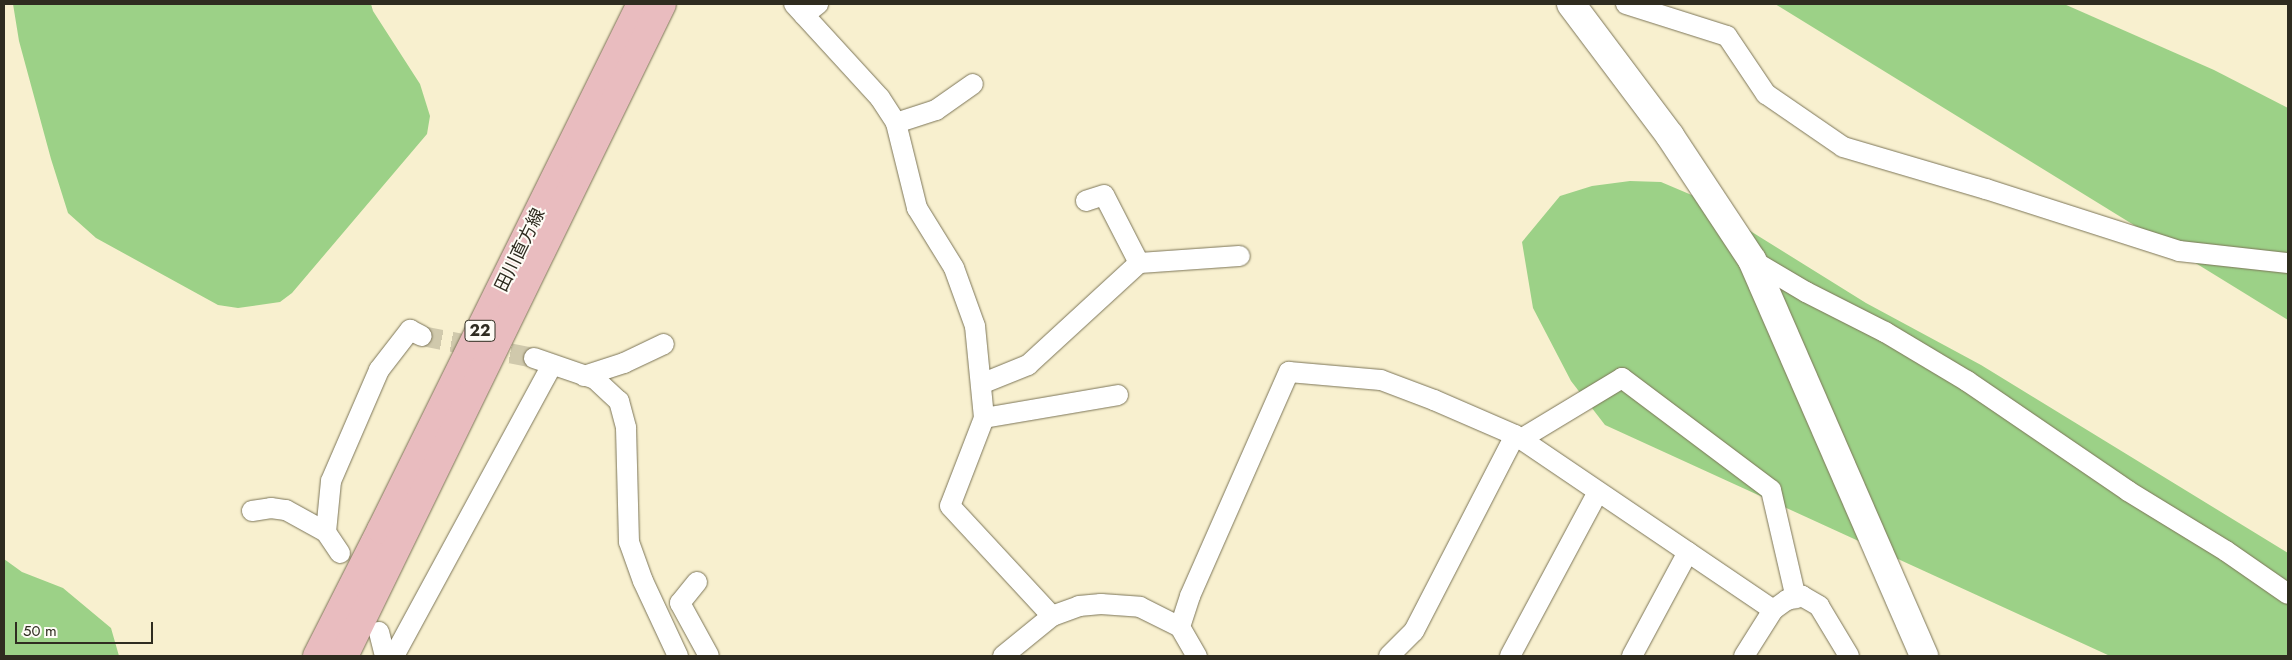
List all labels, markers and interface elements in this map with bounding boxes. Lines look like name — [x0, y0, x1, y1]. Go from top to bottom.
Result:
street label: 田川直方線 — [491, 205, 549, 295]
road number: 22 — [464, 318, 496, 344]
scale bar — [18, 612, 155, 644]
text: 50 m — [23, 620, 57, 642]

